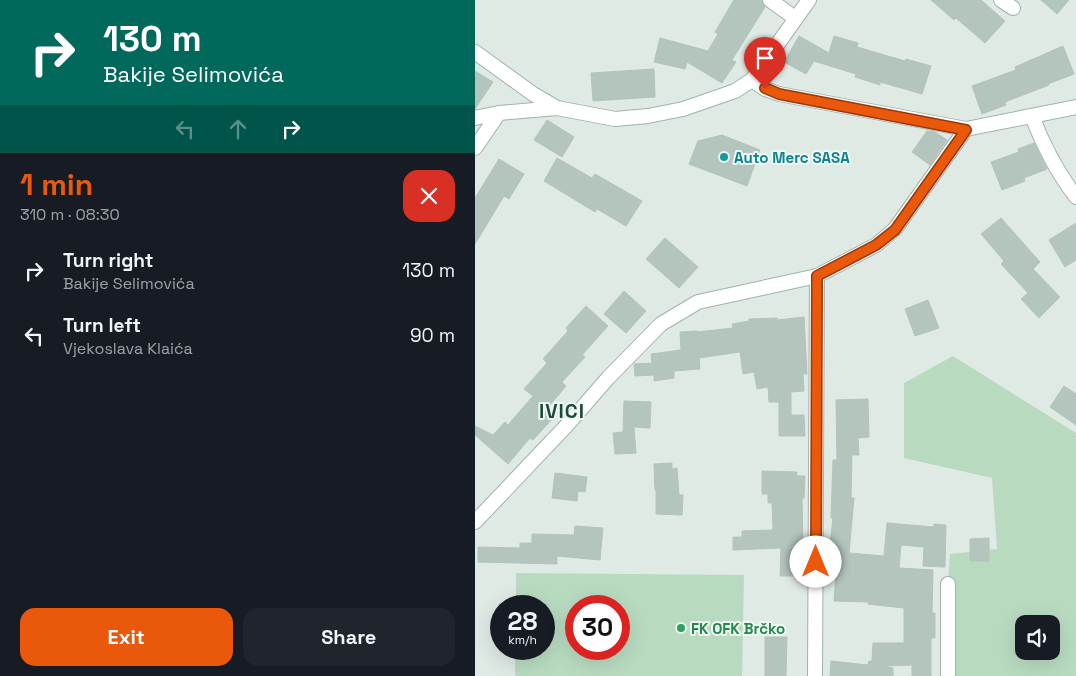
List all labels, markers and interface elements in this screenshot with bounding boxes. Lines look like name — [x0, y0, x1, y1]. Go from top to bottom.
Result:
text: 130 m — [103, 17, 202, 61]
icon: right — [20, 20, 85, 85]
pin — [744, 37, 786, 88]
icon: arrive — [751, 44, 779, 72]
text: Bakije Selimovića — [103, 60, 284, 88]
icon: left — [171, 115, 199, 143]
icon: ahead — [224, 115, 252, 143]
icon: right — [277, 115, 305, 143]
place label: Auto Merc SASA — [734, 148, 850, 167]
marker: Auto Merc SASA — [718, 151, 730, 163]
text: 1 min — [20, 165, 93, 204]
button: close — [403, 170, 455, 222]
text: 310 m · 08:30 — [20, 204, 120, 225]
text: Turn right — [63, 248, 153, 273]
icon: right — [20, 257, 48, 285]
text: 130 m — [402, 258, 455, 283]
text: Bakije Selimovića — [63, 273, 195, 294]
text: Turn left — [63, 313, 141, 338]
icon: left — [20, 322, 48, 350]
text: 90 m — [410, 323, 455, 348]
text: Vjekoslava Klaića — [63, 338, 193, 359]
district label: IVICI — [539, 398, 585, 424]
position arrow — [789, 535, 841, 587]
speed limit sign: 30 — [565, 595, 630, 660]
text: 28 — [508, 605, 537, 637]
button: Exit — [20, 608, 233, 666]
button: Share — [243, 608, 455, 666]
map controls — [1015, 615, 1060, 660]
button: sound — [1015, 615, 1060, 660]
place label: FK OFK Brčko — [691, 619, 785, 638]
marker: FK OFK Brčko — [675, 622, 687, 634]
text: km/h — [508, 632, 537, 648]

